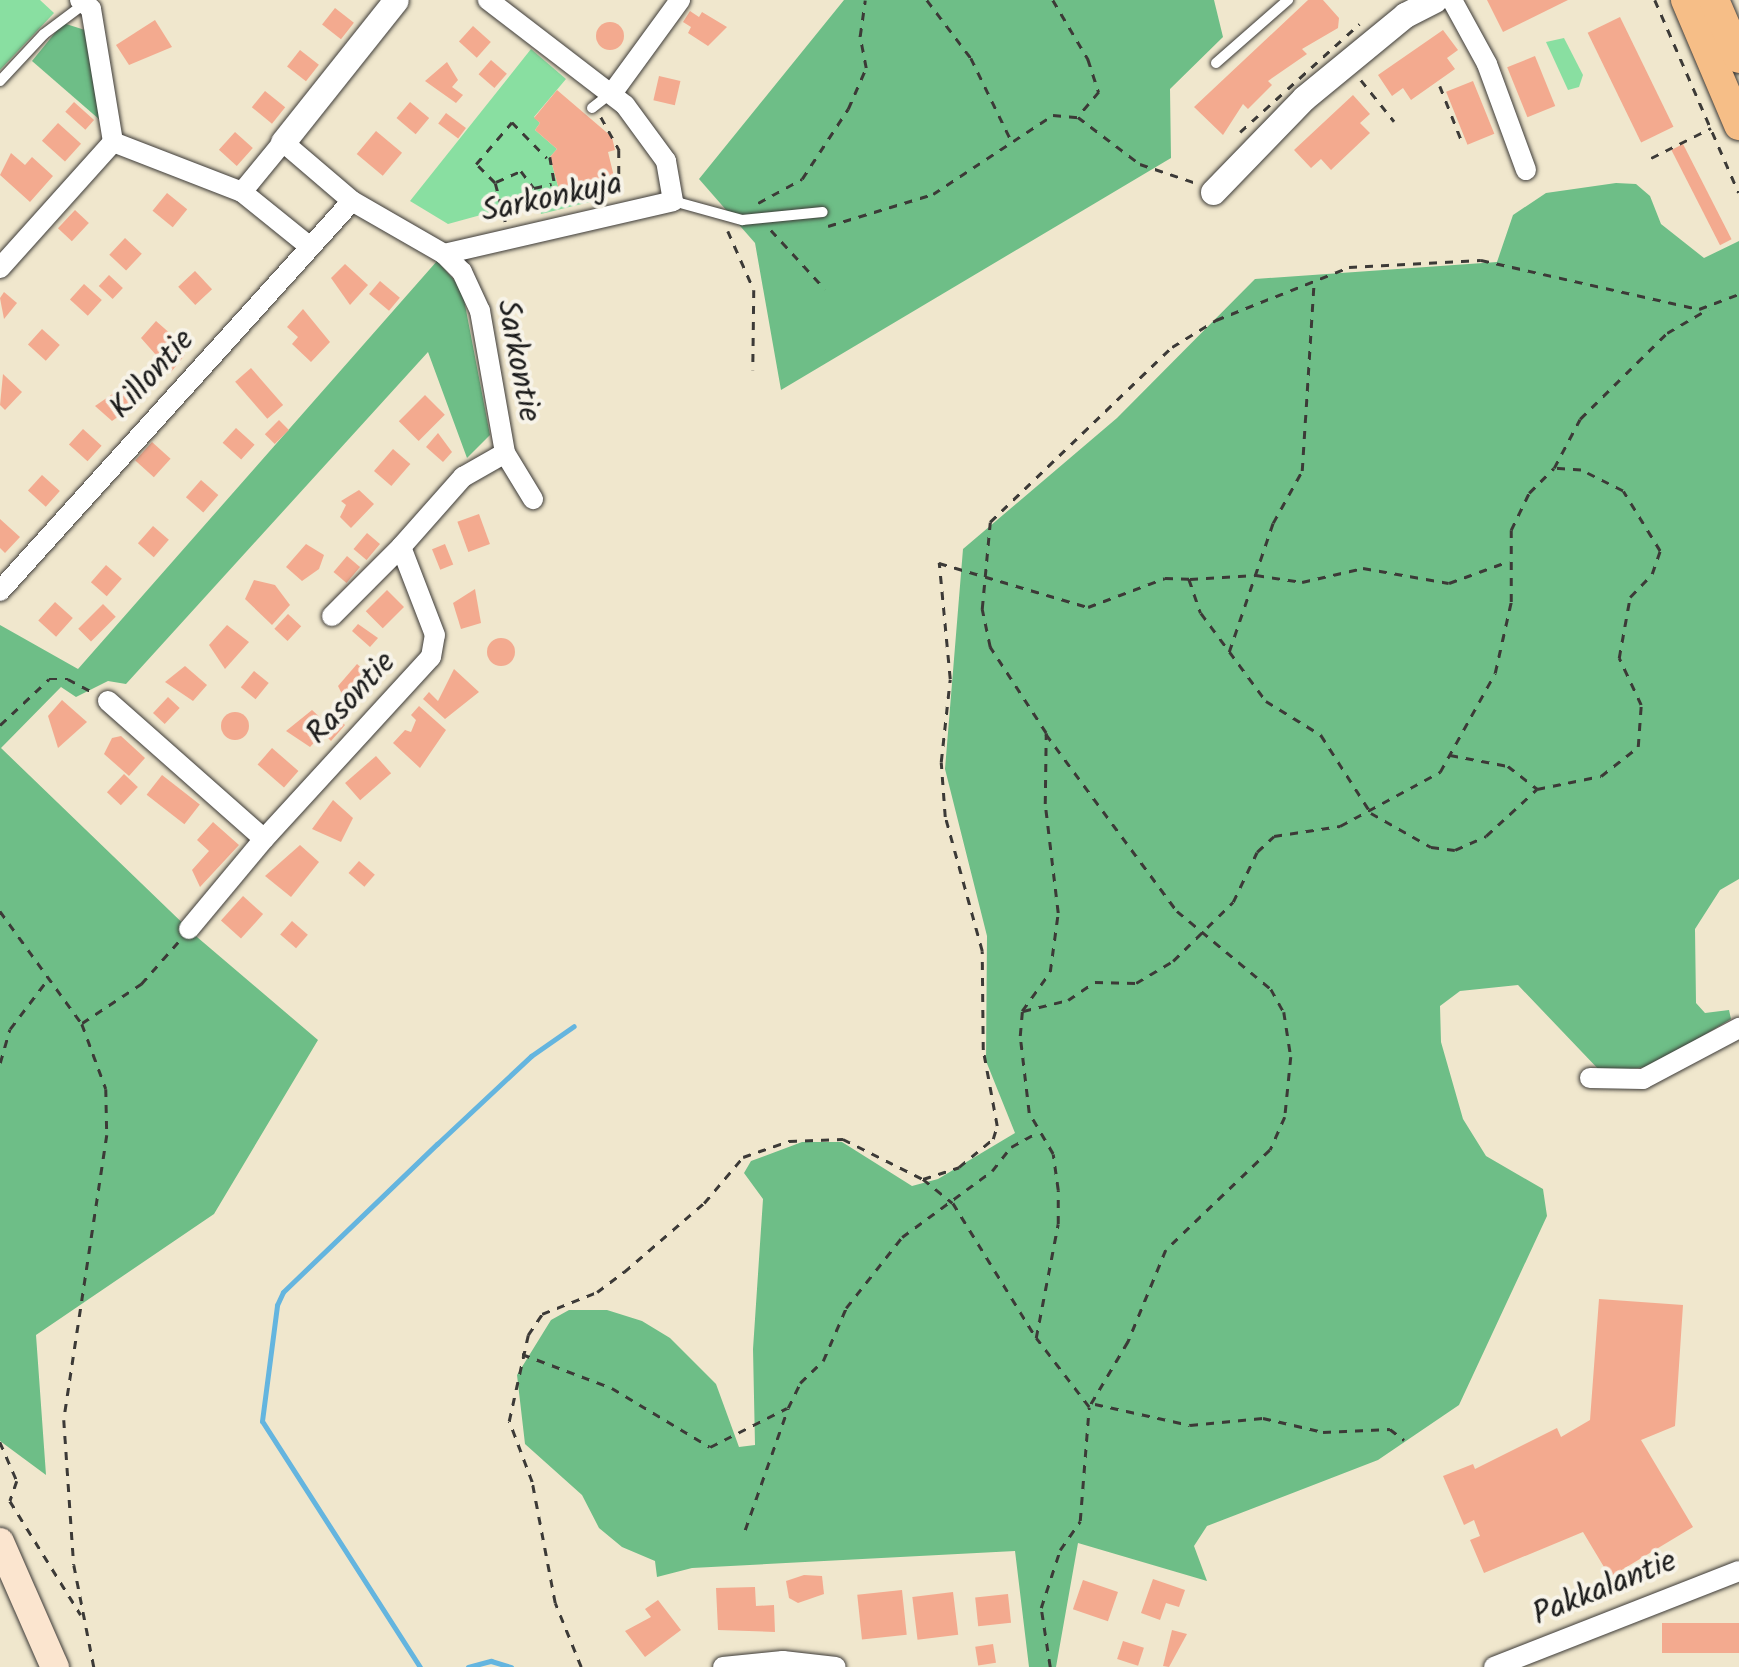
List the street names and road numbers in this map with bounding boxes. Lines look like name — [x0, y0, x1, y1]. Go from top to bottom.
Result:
street label: Sarkonkuja — [478, 165, 626, 233]
street label: Sarkontie — [486, 297, 548, 425]
street label: Killontie — [103, 322, 203, 428]
street label: Rasontie — [299, 644, 405, 754]
street label: Pakkalantie — [1527, 1543, 1683, 1635]

